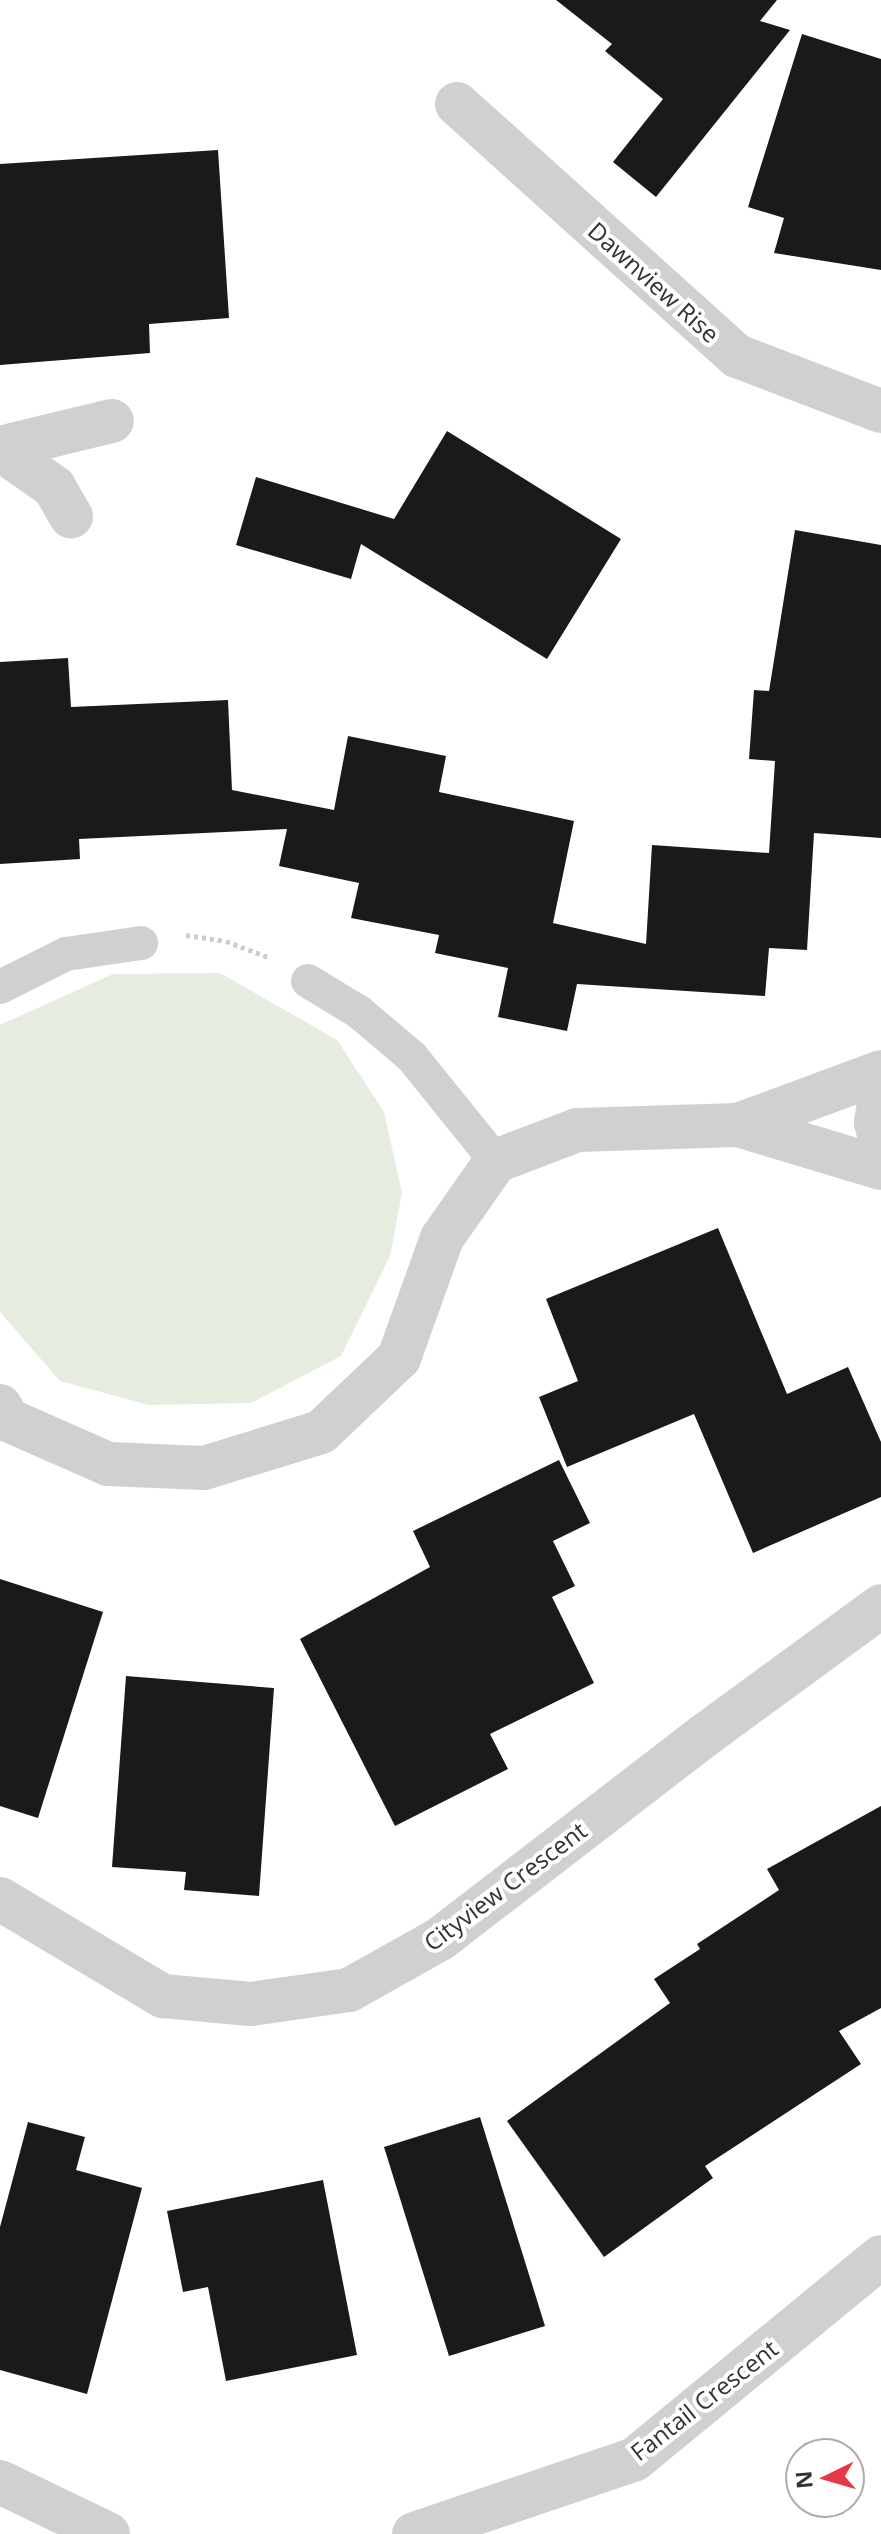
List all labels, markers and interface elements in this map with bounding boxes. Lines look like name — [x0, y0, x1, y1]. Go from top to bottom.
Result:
street label: Dawnview Rise — [583, 216, 725, 348]
street label: Cityview Crescent — [418, 1815, 592, 1957]
street label: Fantail Crescent — [625, 2334, 783, 2466]
north arrow — [785, 2438, 865, 2518]
text: N — [787, 2470, 819, 2490]

